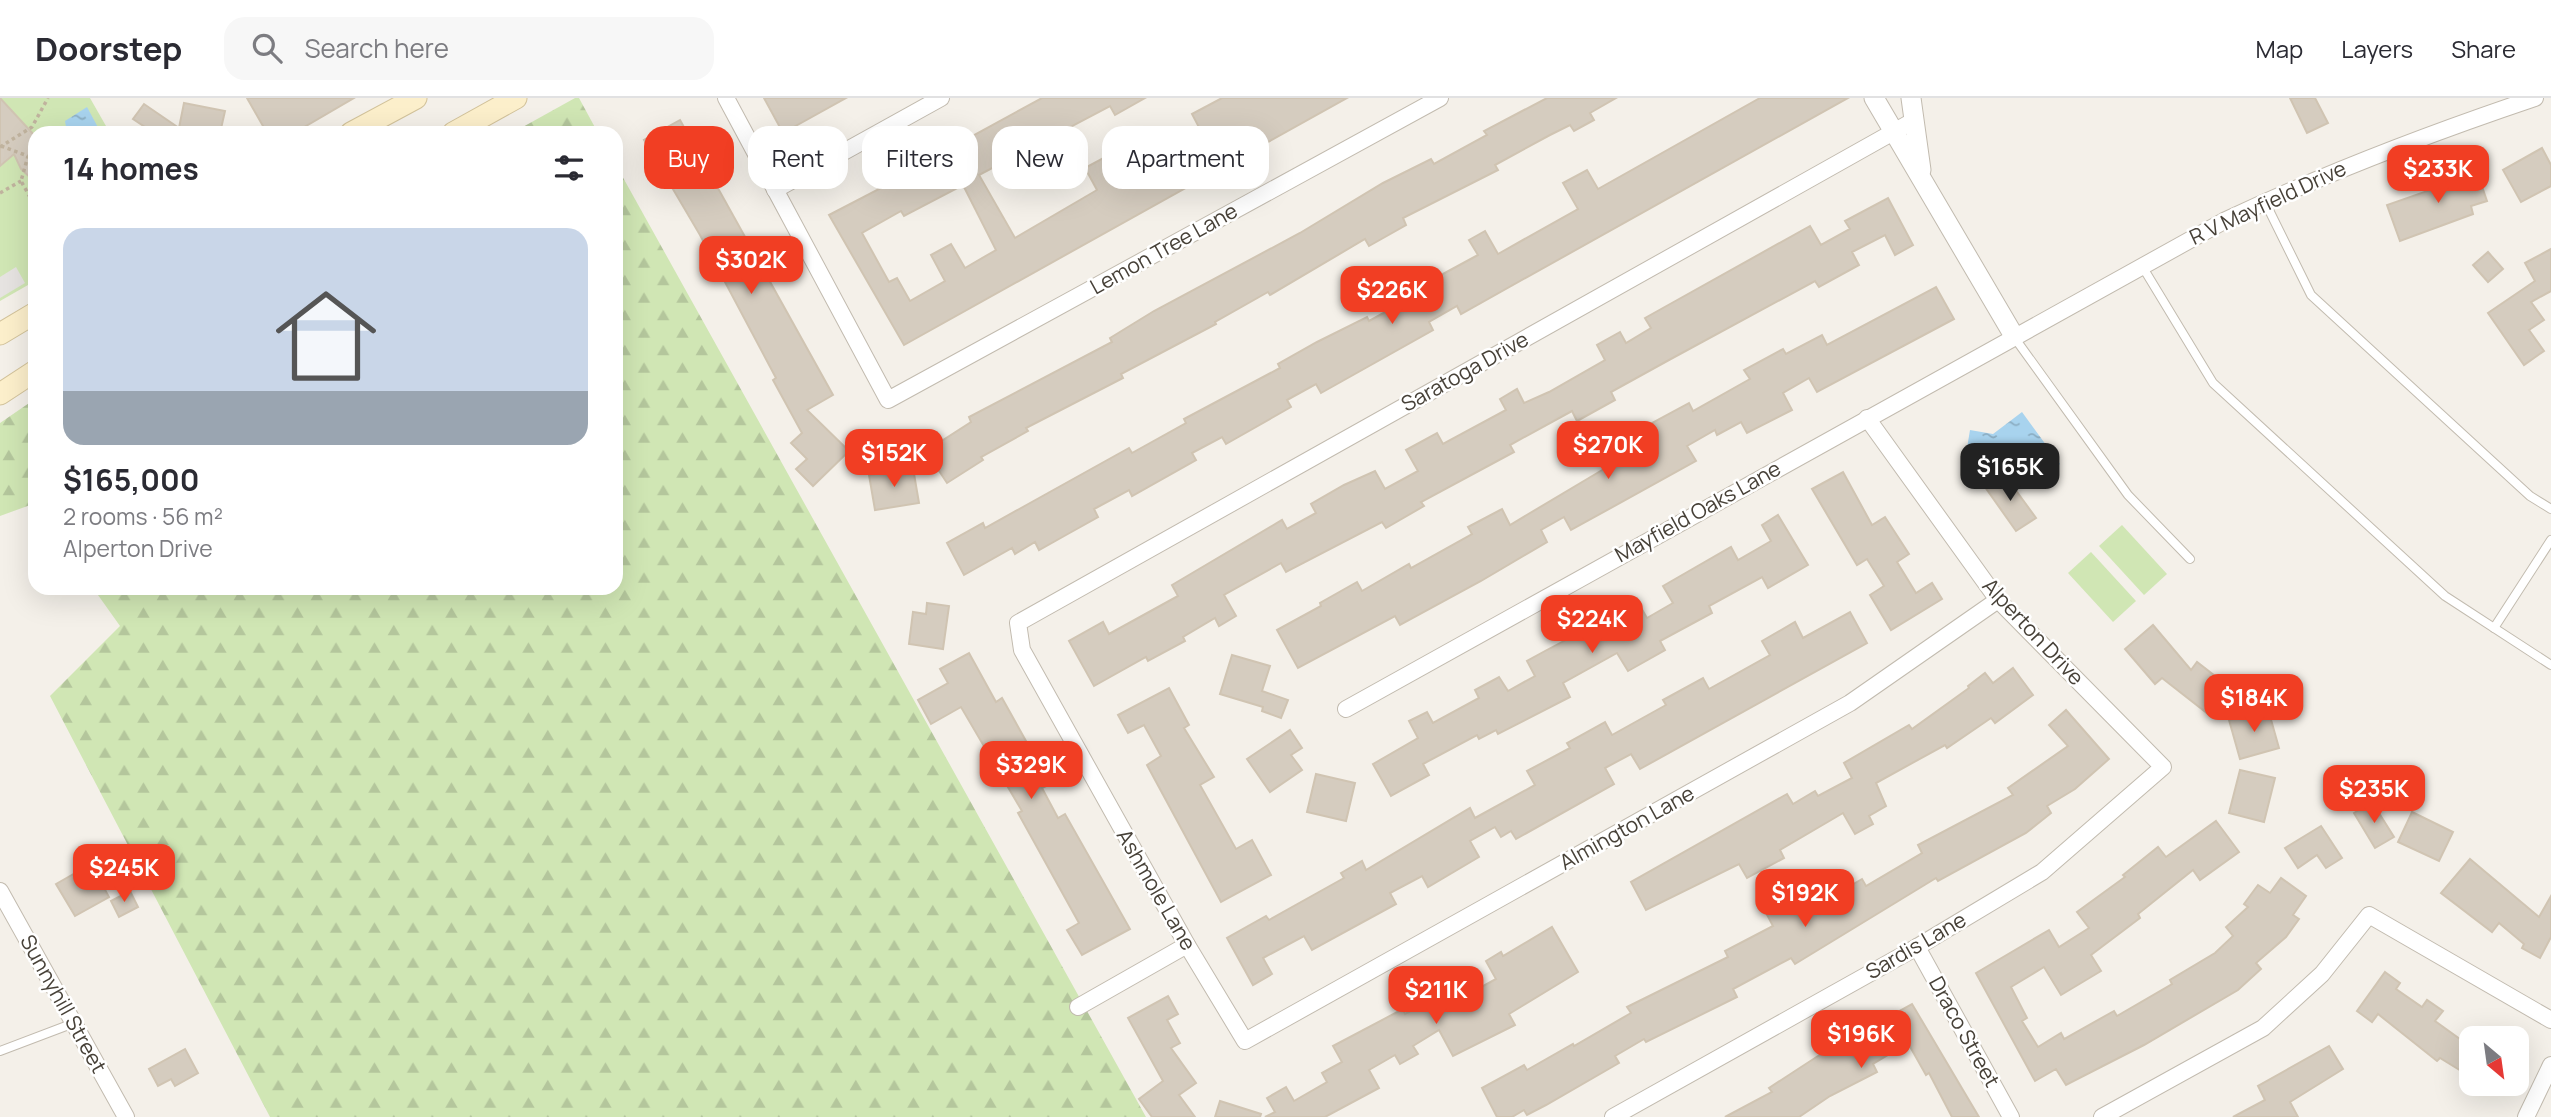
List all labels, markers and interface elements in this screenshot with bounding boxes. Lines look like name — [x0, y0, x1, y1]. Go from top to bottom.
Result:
search box — [224, 17, 714, 80]
text: Doorstep — [35, 26, 182, 71]
icon: search — [248, 29, 286, 67]
text: Search here — [304, 30, 449, 66]
text: Map — [2256, 32, 2303, 65]
text: Layers — [2341, 32, 2413, 65]
text: Share — [2451, 32, 2516, 65]
chip: Buy — [644, 126, 734, 189]
chip: Rent — [748, 126, 848, 189]
chip: Filters — [862, 126, 978, 189]
chip: New — [992, 126, 1088, 189]
chip: Apartment — [1102, 126, 1269, 189]
pin: $233K — [2389, 146, 2487, 205]
text: 14 homes — [63, 148, 199, 189]
icon: filters — [550, 149, 588, 187]
text: $233K — [2403, 152, 2473, 184]
street label: R V Mayfield Drive — [2185, 154, 2350, 251]
street label: Lemon Tree Lane — [1085, 196, 1242, 300]
pin: $302K — [702, 236, 800, 296]
text: $302K — [715, 243, 787, 275]
pin: $226K — [1343, 266, 1441, 326]
icon: home — [263, 273, 389, 399]
text: $226K — [1356, 273, 1428, 305]
street label: Saratoga Drive — [1396, 325, 1533, 418]
pin: $270K — [1559, 422, 1657, 481]
text: $270K — [1573, 428, 1643, 460]
pin: $152K — [845, 430, 943, 489]
text: $152K — [861, 436, 927, 468]
pin: $165K — [1961, 444, 2059, 503]
text: $165K — [1976, 450, 2044, 482]
street label: Mayfield Oaks Lane — [1610, 454, 1785, 568]
text: $165,000 — [63, 459, 200, 500]
text: 2 rooms · 56 m² — [63, 500, 223, 532]
text: Alperton Drive — [63, 532, 213, 564]
street label: Alperton Drive — [1977, 572, 2091, 691]
pin: $224K — [1543, 596, 1641, 655]
text: $224K — [1557, 602, 1627, 634]
pin: $184K — [2205, 674, 2303, 734]
text: $184K — [2220, 681, 2288, 713]
pin: $329K — [982, 742, 1080, 801]
text: $329K — [996, 748, 1066, 780]
pin: $235K — [2325, 766, 2423, 825]
text: $235K — [2339, 772, 2409, 804]
street label: Almington Lane — [1554, 779, 1699, 876]
street label: Ashmole Lane — [1111, 824, 1203, 955]
pin: $245K — [75, 844, 173, 904]
text: $245K — [89, 851, 159, 883]
pin: $192K — [1756, 870, 1854, 929]
text: $192K — [1771, 876, 1839, 908]
street label: Sardis Lane — [1860, 905, 1971, 985]
street label: Sunnyhill Street — [14, 929, 113, 1078]
pin: $211K — [1387, 967, 1485, 1026]
street label: Draco Street — [1923, 971, 2007, 1092]
text: $211K — [1404, 973, 1468, 1005]
pin: $196K — [1812, 1010, 1910, 1070]
text: $196K — [1827, 1017, 1895, 1049]
north arrow — [2459, 1026, 2529, 1096]
map controls — [2459, 1026, 2529, 1096]

